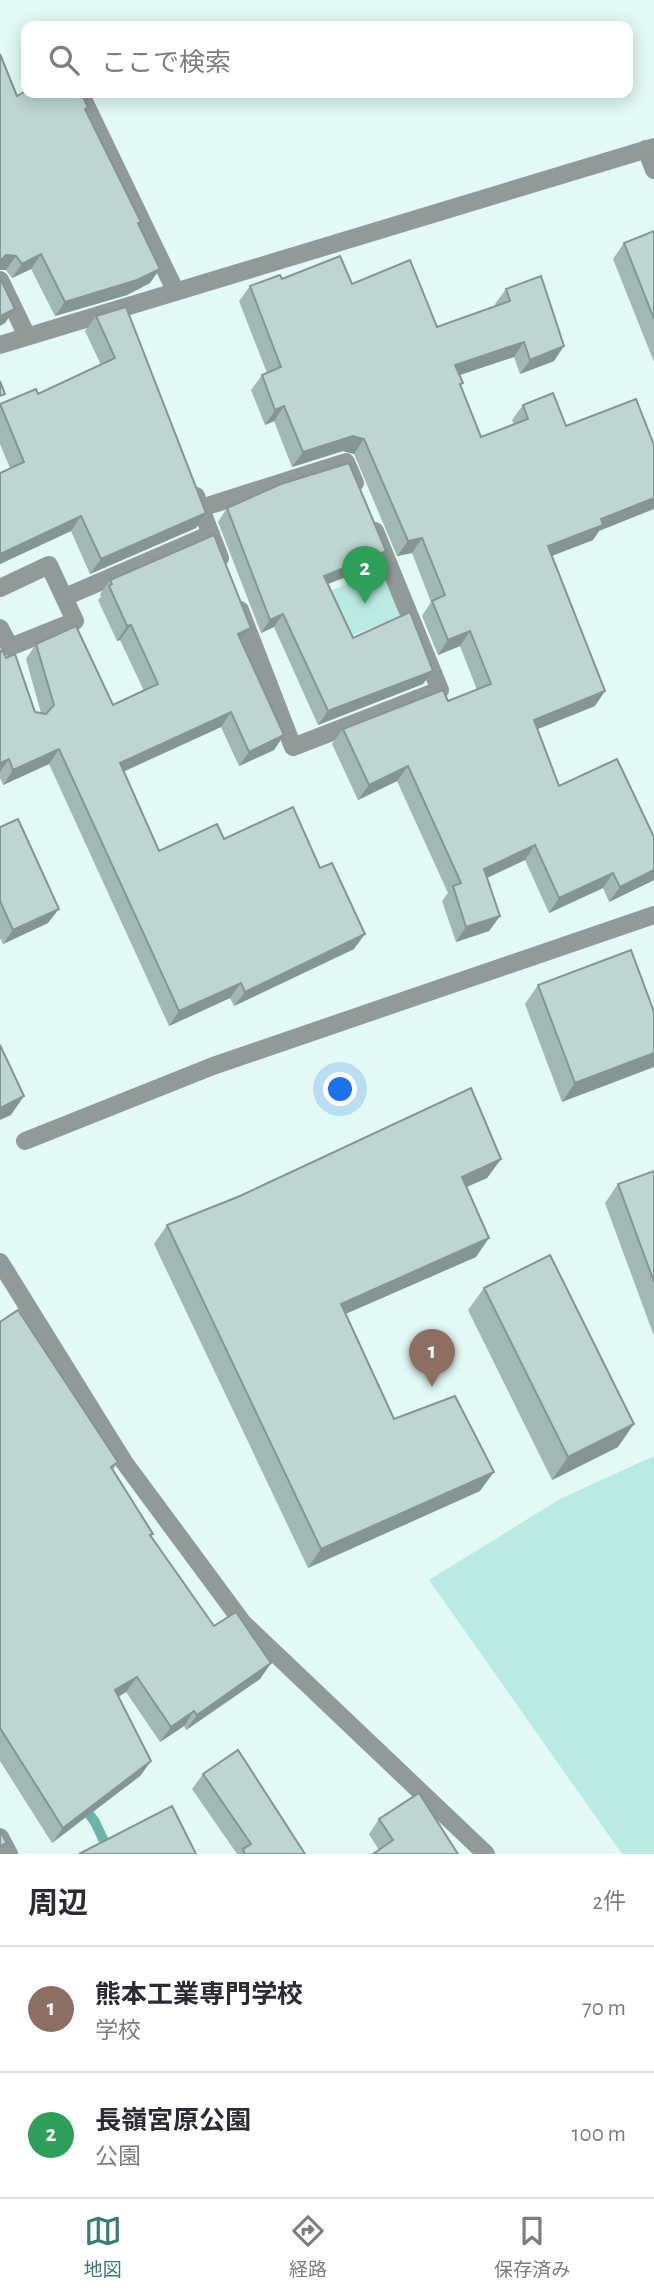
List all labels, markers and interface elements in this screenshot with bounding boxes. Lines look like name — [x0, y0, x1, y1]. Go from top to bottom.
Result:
search box — [21, 21, 633, 98]
icon: search — [45, 41, 83, 79]
text: ここで検索 — [101, 50, 231, 76]
pin: 2 — [342, 546, 388, 604]
your location — [323, 1072, 357, 1106]
pin: 1 — [409, 1329, 455, 1387]
text: 周辺 — [28, 1889, 88, 1919]
text: 2件 — [593, 1891, 626, 1914]
text: 熊本工業専門学校 — [95, 1982, 303, 2008]
text: 1 — [47, 1997, 55, 2020]
text: 70 m — [582, 1997, 626, 2020]
text: 学校 — [95, 2020, 141, 2043]
text: 長嶺宮原公園 — [95, 2108, 251, 2134]
text: 2 — [46, 2123, 56, 2146]
text: 100 m — [572, 2123, 626, 2146]
text: 公園 — [95, 2146, 141, 2169]
tab: 地図 — [84, 2212, 122, 2282]
tab: 経路 — [289, 2212, 327, 2282]
tab: 保存済み — [494, 2212, 570, 2282]

